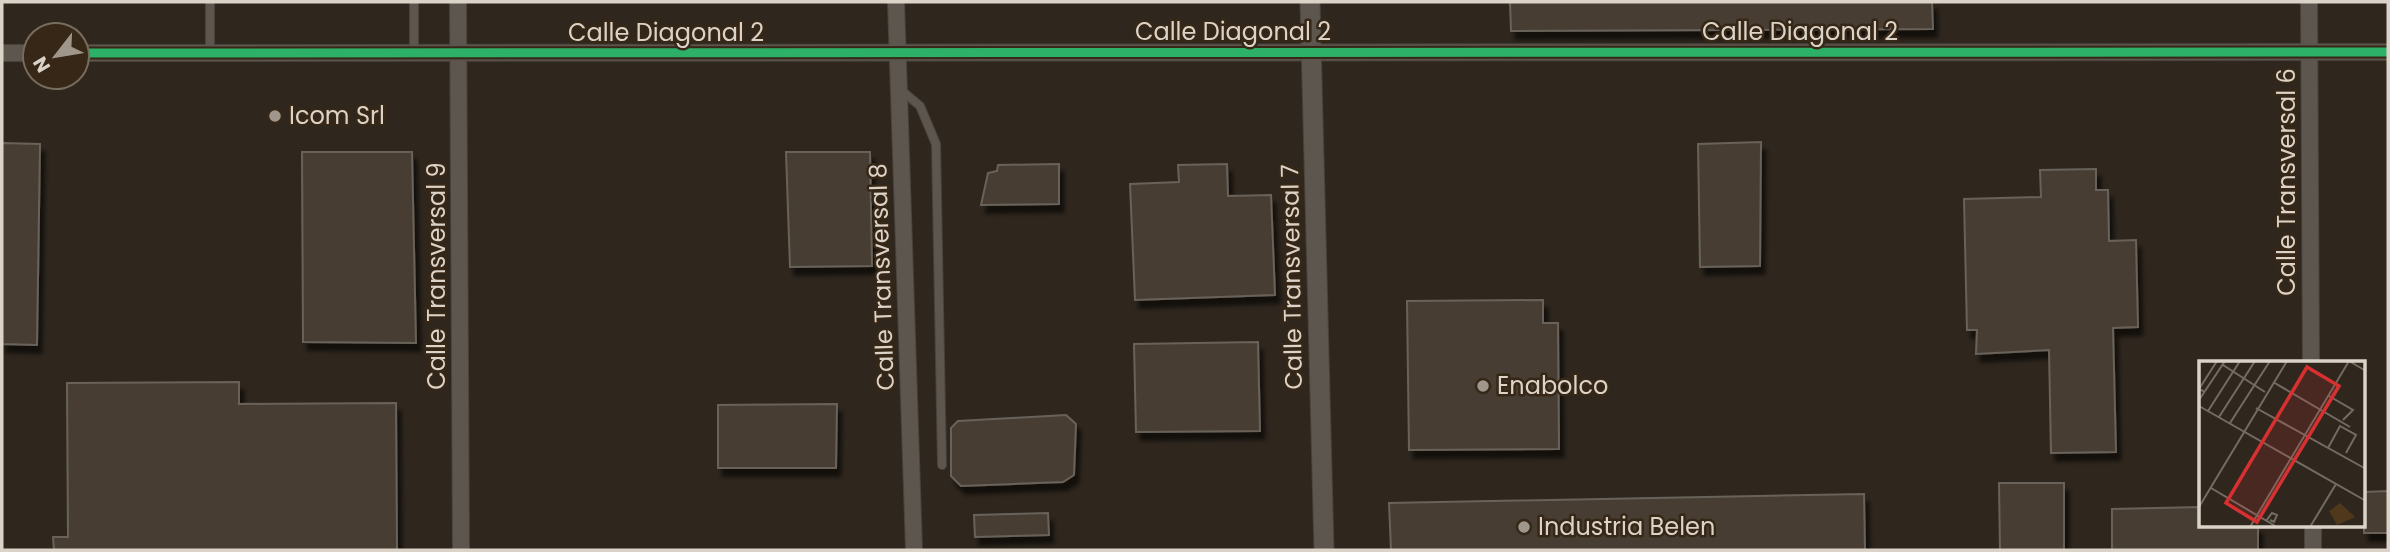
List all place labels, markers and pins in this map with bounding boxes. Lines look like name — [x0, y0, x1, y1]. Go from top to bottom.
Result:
place label: Icom Srl — [289, 99, 385, 132]
marker: Icom Srl — [267, 108, 283, 124]
place label: Enabolco — [1497, 369, 1608, 402]
marker: Enabolco — [1475, 378, 1491, 394]
place label: Industria Belen — [1538, 510, 1715, 543]
marker: Industria Belen — [1516, 519, 1532, 535]

